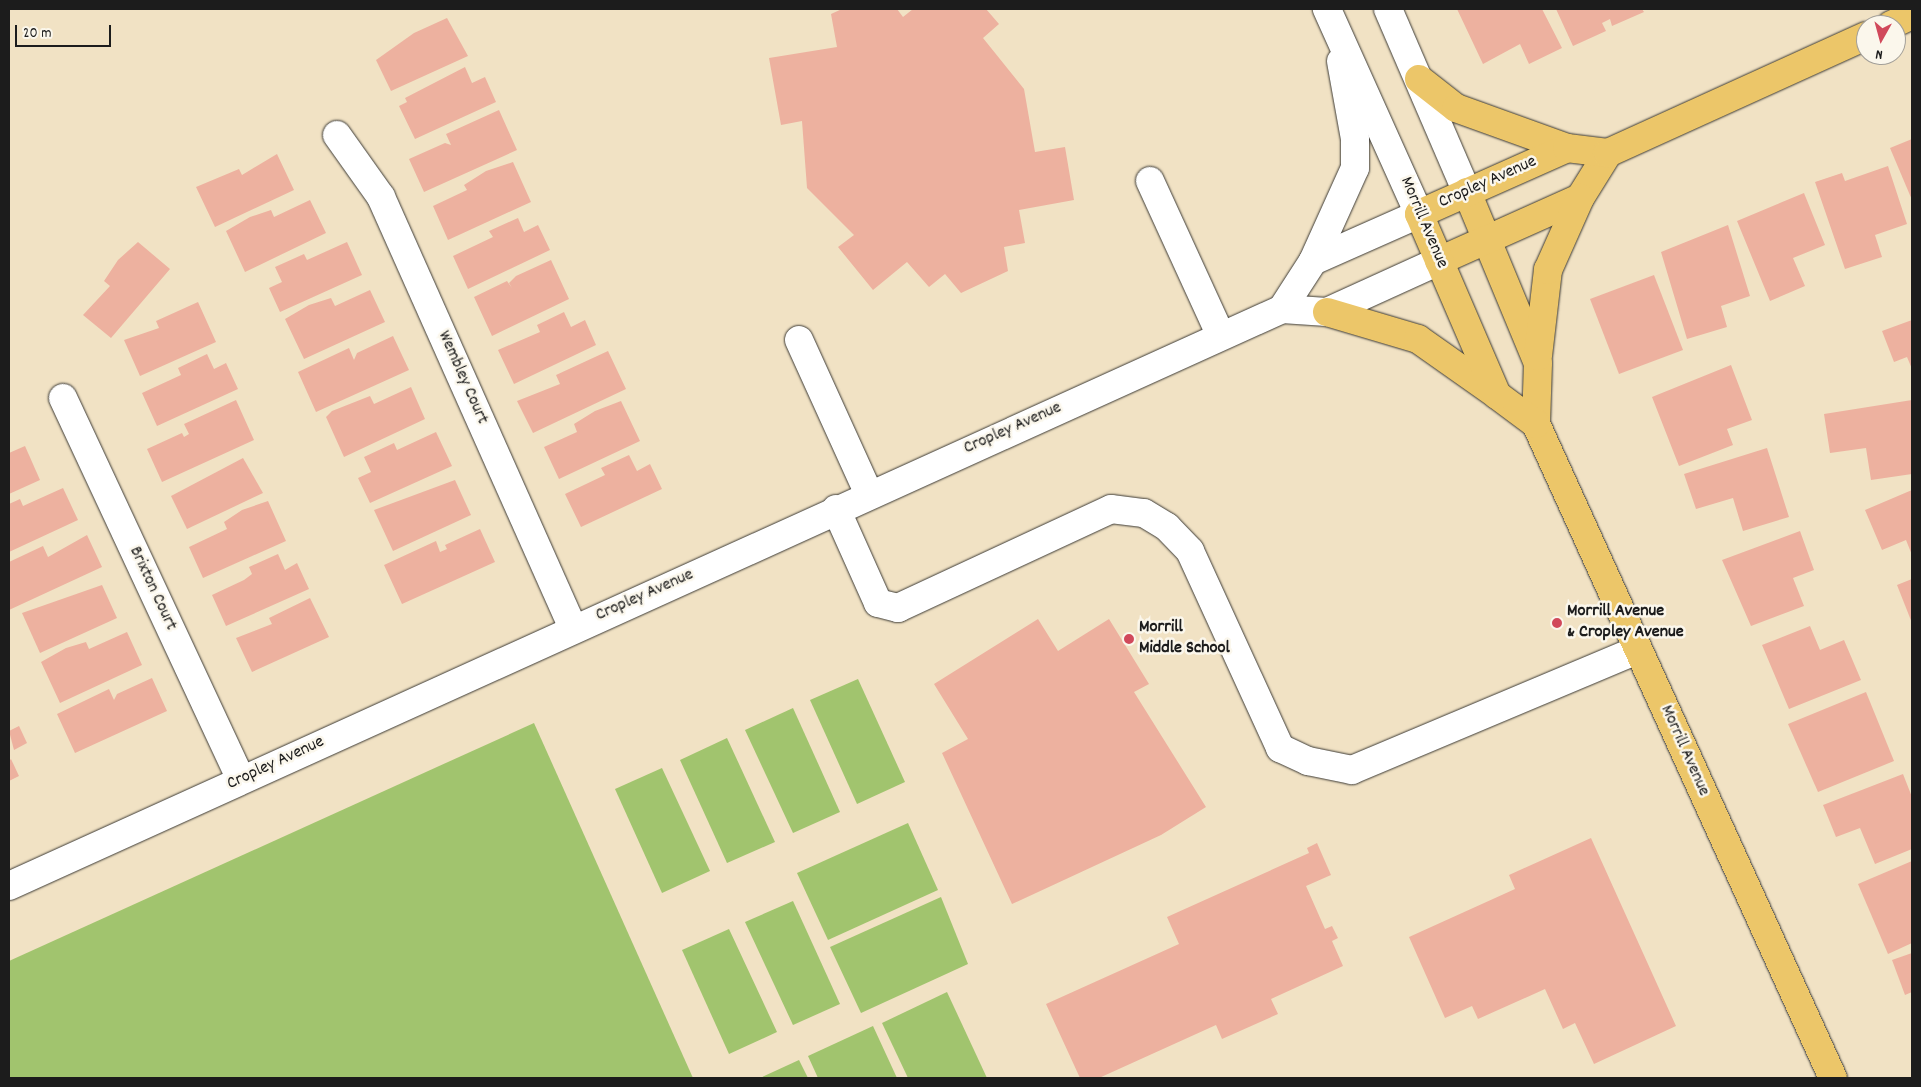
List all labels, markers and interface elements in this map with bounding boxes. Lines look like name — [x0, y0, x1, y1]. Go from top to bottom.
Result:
scale bar — [18, 15, 114, 47]
north arrow — [1856, 15, 1906, 65]
text: 20 m — [23, 23, 51, 45]
text: N — [1875, 44, 1884, 64]
street label: Cropley Avenue — [1436, 152, 1540, 214]
street label: Morrill Avenue — [1394, 174, 1452, 272]
street label: Wembley Court — [432, 328, 492, 428]
street label: Cropley Avenue — [961, 398, 1065, 460]
street label: Brixton Court — [123, 544, 181, 634]
street label: Cropley Avenue — [593, 565, 697, 627]
place label: Morrill Avenue & Cropley Avenue — [1567, 602, 1684, 644]
marker: Morrill Avenue & Cropley Avenue — [1551, 617, 1563, 629]
place label: Morrill Middle School — [1139, 618, 1230, 660]
marker: Morrill Middle School — [1123, 633, 1135, 645]
street label: Morrill Avenue — [1654, 702, 1714, 800]
street label: Cropley Avenue — [224, 732, 328, 796]

